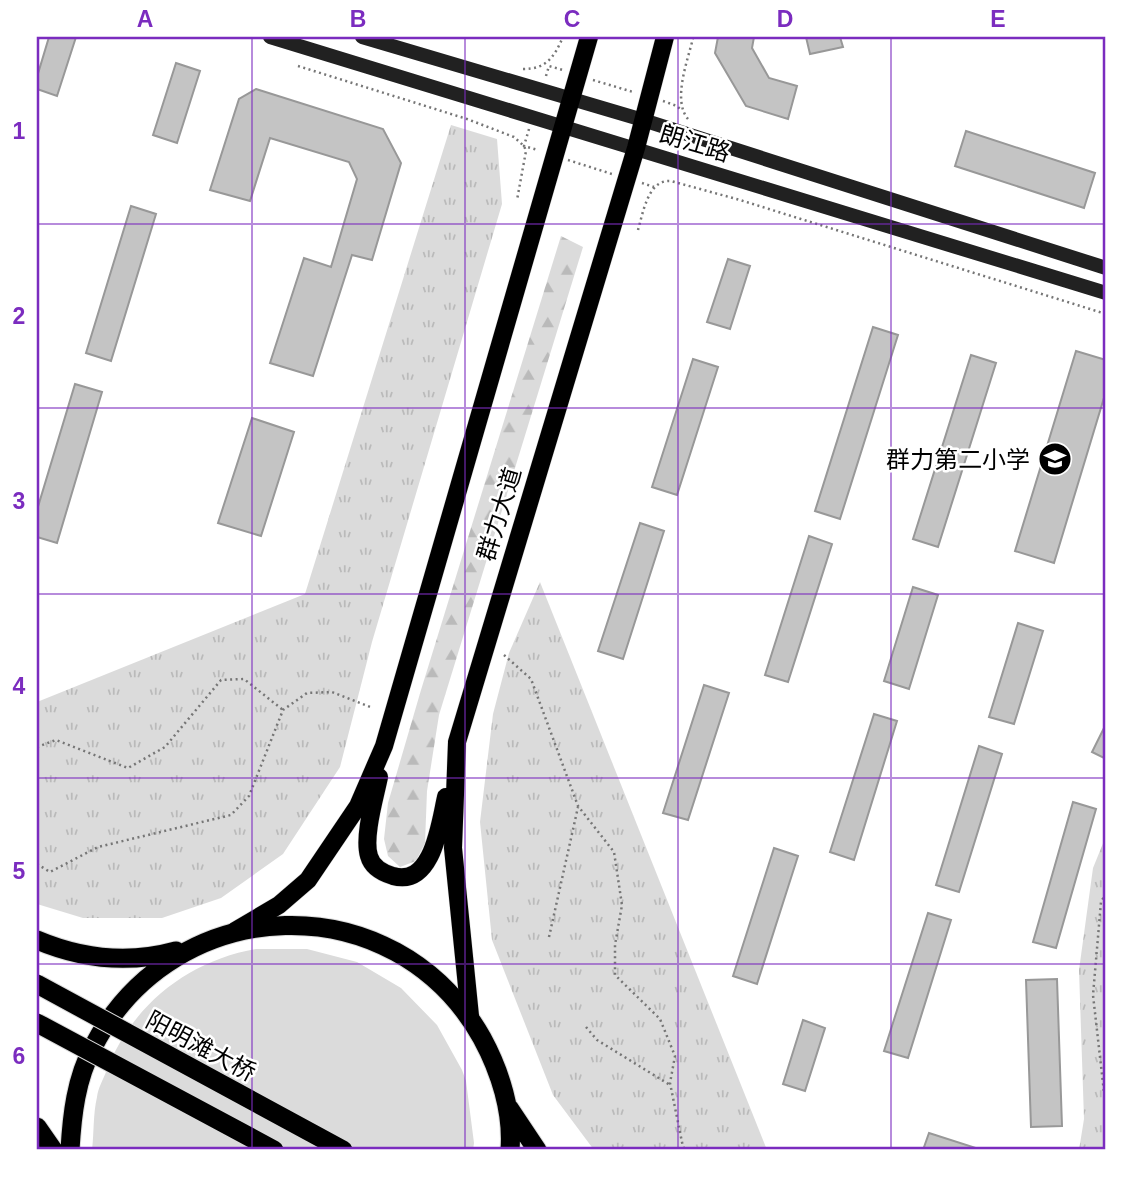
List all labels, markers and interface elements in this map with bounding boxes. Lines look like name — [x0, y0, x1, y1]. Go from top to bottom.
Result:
text: A — [137, 6, 153, 32]
text: B — [350, 6, 366, 32]
text: C — [564, 6, 580, 32]
text: D — [777, 6, 793, 32]
text: E — [990, 6, 1006, 32]
text: 1 — [13, 118, 26, 144]
street label: 朗江路 — [657, 120, 733, 166]
text: 2 — [13, 303, 25, 329]
school or university icon: 群力第二小学 — [1036, 440, 1074, 478]
place label: 群力第二小学 — [886, 446, 1030, 473]
street label: 群力大道 — [472, 464, 526, 564]
text: 3 — [13, 488, 25, 514]
text: 4 — [13, 673, 26, 699]
text: 5 — [13, 858, 26, 884]
street label: 阳明滩大桥 — [142, 1006, 260, 1086]
text: 6 — [13, 1043, 25, 1069]

